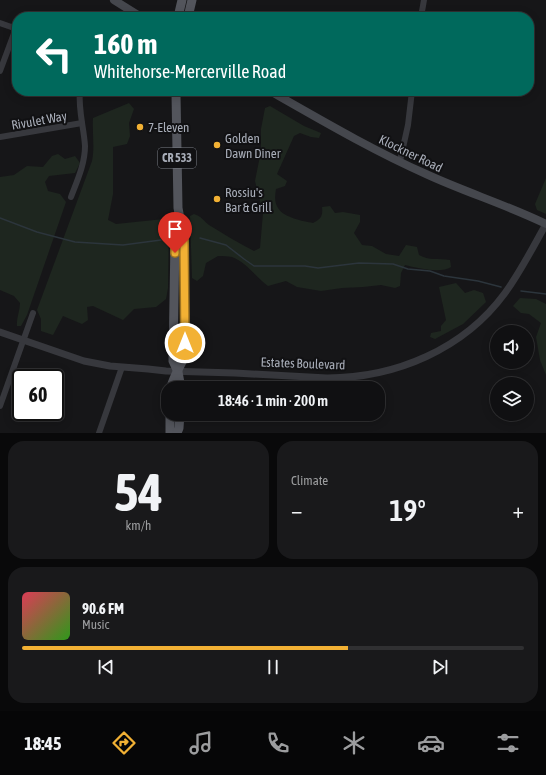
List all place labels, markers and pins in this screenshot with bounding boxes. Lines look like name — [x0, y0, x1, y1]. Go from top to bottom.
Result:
place label: 7-Eleven — [148, 120, 189, 135]
marker: 7-Eleven — [135, 122, 145, 132]
place label: Golden Dawn Diner — [225, 131, 281, 161]
marker: Golden Dawn Diner — [212, 140, 222, 150]
place label: Rossiu's Bar & Grill — [225, 185, 273, 215]
marker: Rossiu's Bar & Grill — [212, 194, 222, 204]
pin — [158, 212, 192, 253]

